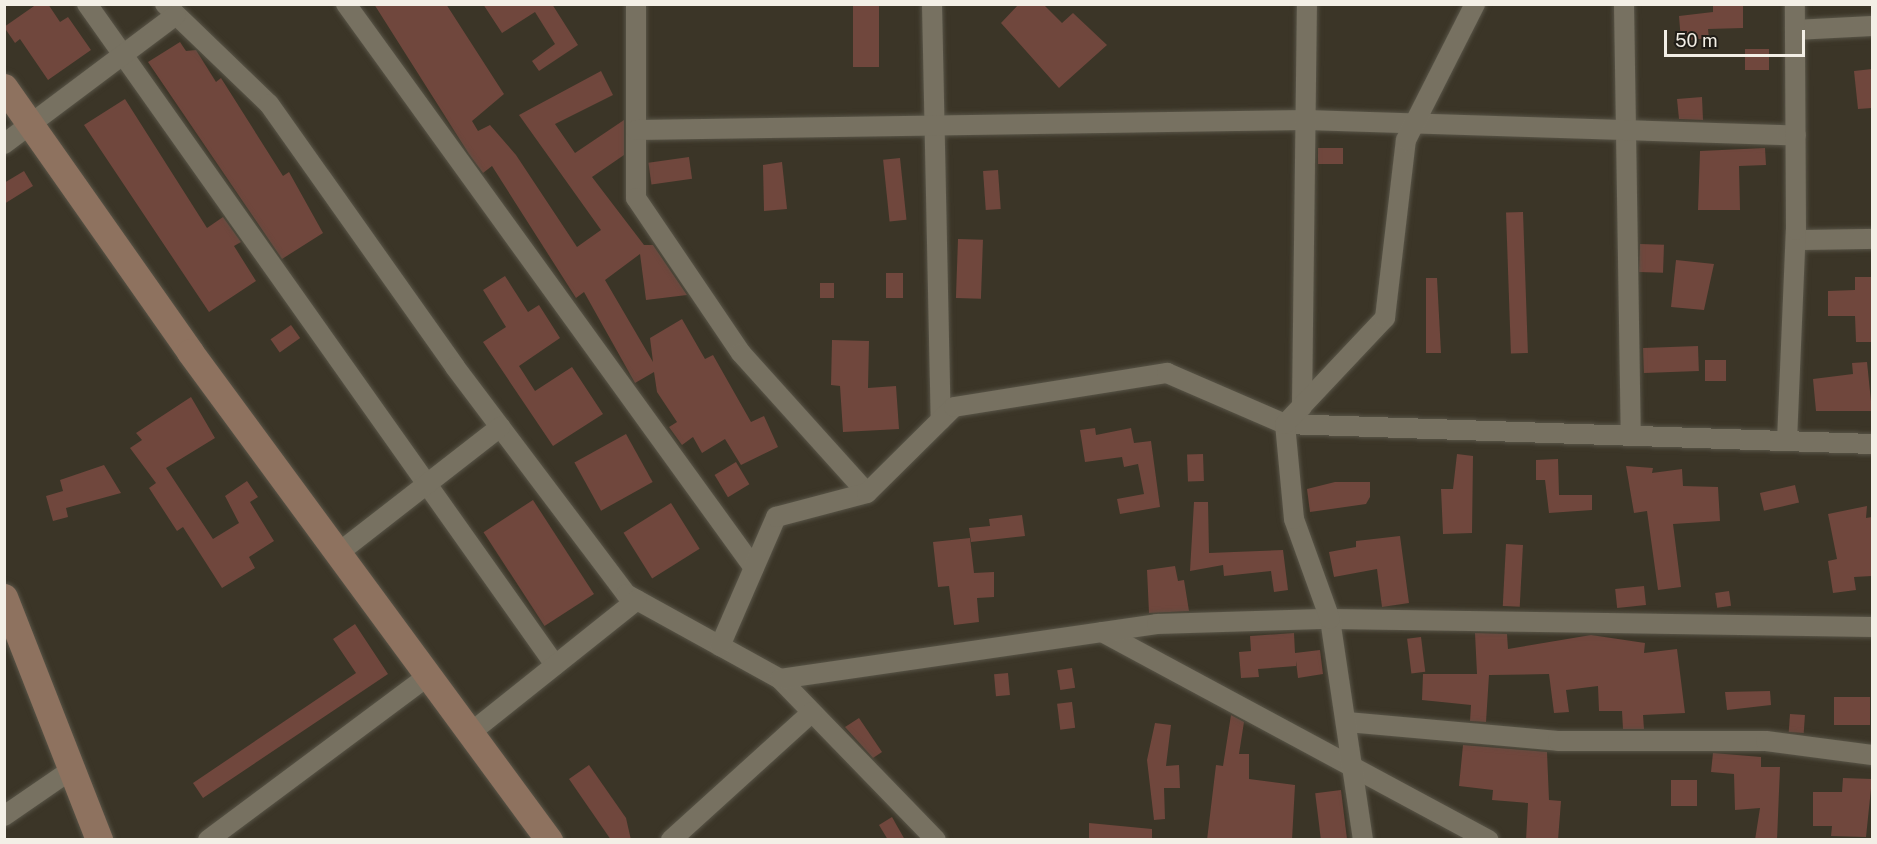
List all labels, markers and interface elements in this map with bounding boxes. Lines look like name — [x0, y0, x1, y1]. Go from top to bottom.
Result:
scale bar — [1667, 18, 1808, 56]
text: 50 m — [1675, 30, 1718, 51]

